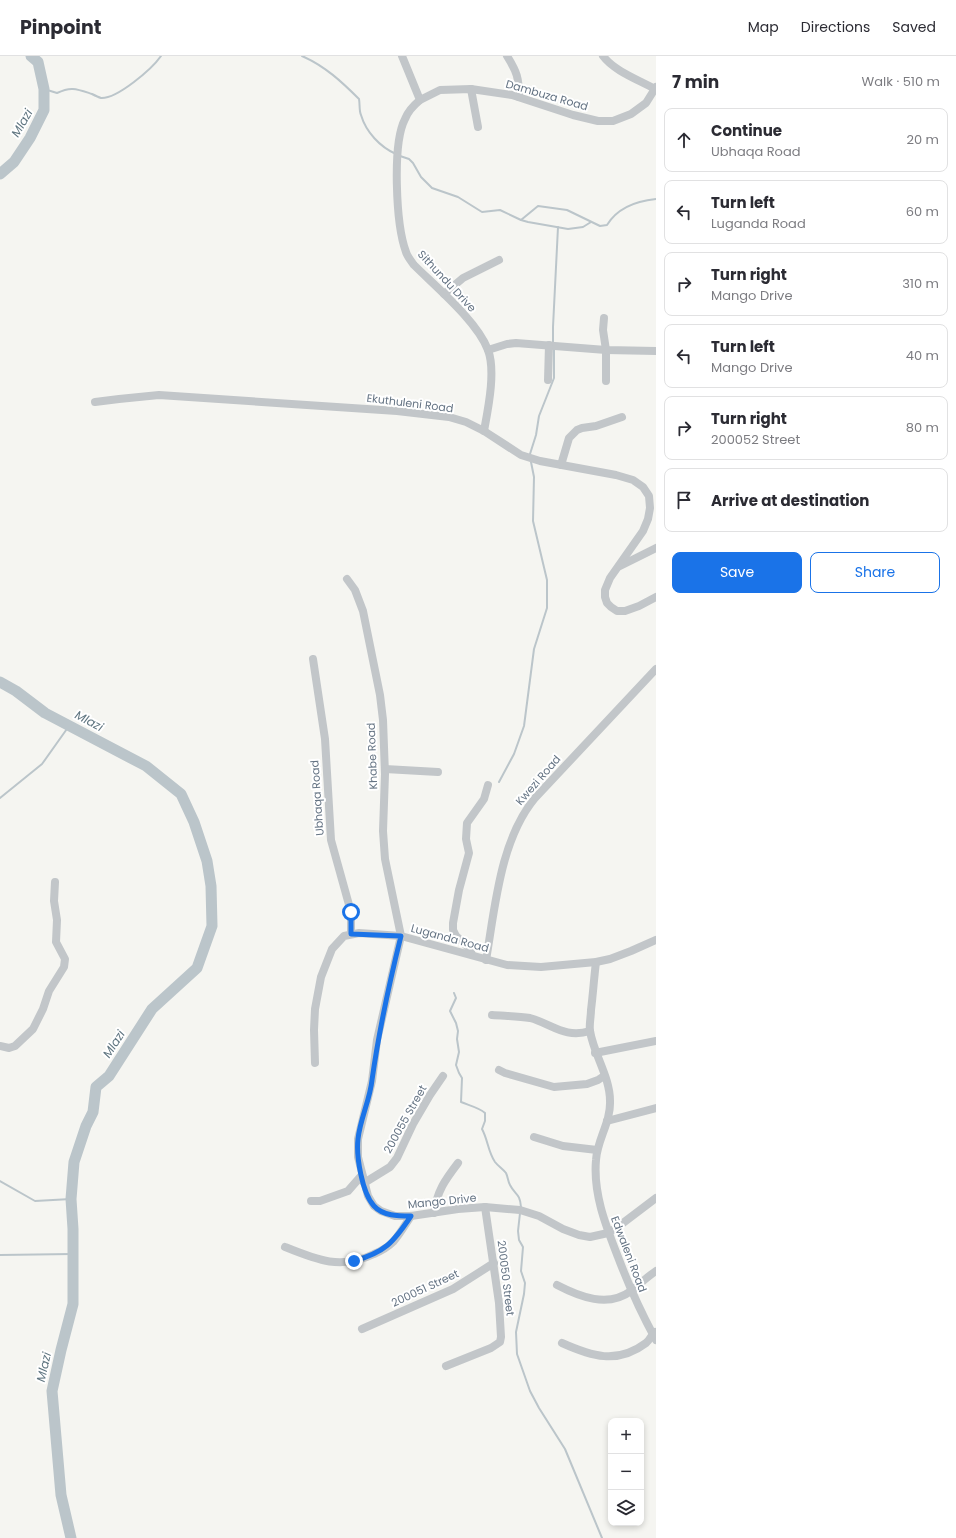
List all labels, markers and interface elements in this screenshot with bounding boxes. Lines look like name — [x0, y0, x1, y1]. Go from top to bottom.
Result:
text: Pinpoint — [20, 14, 101, 41]
text: Map — [748, 17, 779, 37]
text: Directions — [801, 17, 870, 37]
text: Saved — [892, 17, 936, 37]
text: 7 min — [672, 70, 719, 94]
text: Walk · 510 m — [862, 72, 940, 91]
street label: Dambuza Road — [504, 76, 590, 114]
water label: Mlazi — [7, 105, 37, 140]
text: Continue — [711, 120, 782, 141]
icon: ahead — [673, 129, 695, 151]
text: 20 m — [906, 130, 939, 149]
text: Ubhaqa Road — [711, 142, 801, 161]
text: Turn left — [711, 192, 775, 213]
icon: left — [673, 201, 695, 223]
text: 60 m — [906, 202, 939, 221]
text: Luganda Road — [711, 214, 806, 233]
street label: Sithundu Drive — [414, 247, 480, 316]
text: Turn right — [711, 264, 787, 285]
icon: right — [673, 273, 695, 295]
text: 310 m — [902, 274, 939, 293]
text: Mango Drive — [711, 286, 792, 305]
text: Turn left — [711, 336, 775, 357]
icon: left — [673, 345, 695, 367]
text: 40 m — [906, 346, 939, 365]
text: Mango Drive — [711, 358, 792, 377]
street label: Ekuthuleni Road — [366, 390, 454, 416]
text: Turn right — [711, 408, 787, 429]
icon: right — [673, 417, 695, 439]
text: 80 m — [906, 418, 939, 437]
text: 200052 Street — [711, 430, 800, 449]
icon: arrive — [673, 489, 695, 511]
text: Arrive at destination — [711, 490, 869, 511]
button: Save — [672, 552, 802, 593]
button: Share — [810, 552, 940, 593]
water label: Mlazi — [72, 706, 107, 736]
street label: Khabe Road — [363, 722, 381, 790]
street label: Kwezi Road — [512, 751, 564, 809]
street label: Ubhaqa Road — [306, 760, 328, 836]
route start — [342, 903, 360, 921]
street label: Luganda Road — [409, 920, 491, 956]
water label: Mlazi — [98, 1026, 129, 1061]
street label: 200055 Street — [380, 1082, 430, 1156]
street label: Mango Drive — [407, 1189, 477, 1213]
street label: Edwaleni Road — [607, 1214, 651, 1294]
street label: 200050 Street — [493, 1239, 519, 1317]
route end — [345, 1252, 363, 1270]
street label: 200051 Street — [389, 1265, 461, 1311]
water label: Mlazi — [32, 1349, 55, 1383]
map controls — [608, 1418, 644, 1526]
button: + — [608, 1418, 644, 1454]
button: − — [608, 1454, 644, 1490]
button: layers — [608, 1490, 644, 1526]

